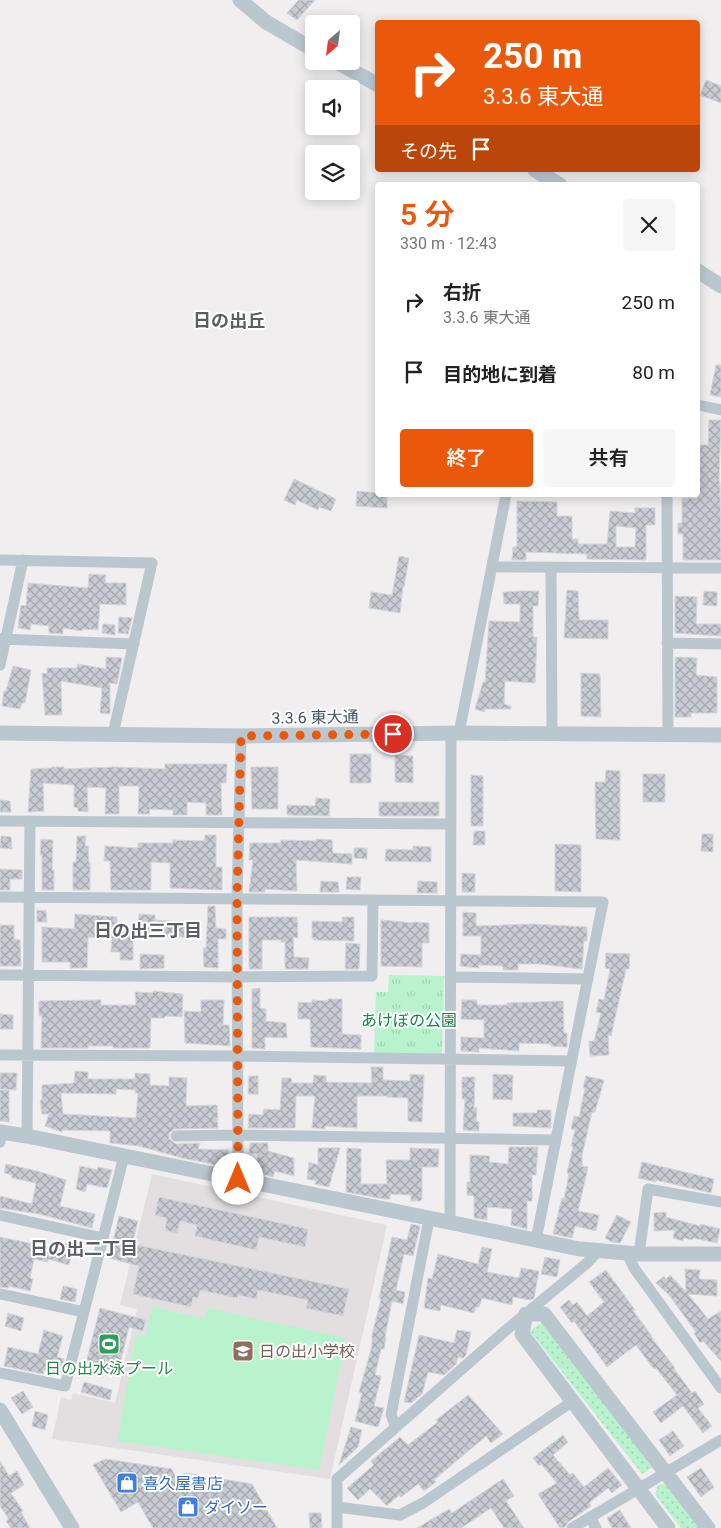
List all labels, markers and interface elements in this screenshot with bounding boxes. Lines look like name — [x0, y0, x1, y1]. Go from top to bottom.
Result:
north arrow — [305, 15, 360, 70]
map controls — [305, 15, 360, 200]
text: 250 m — [483, 36, 582, 77]
icon: right — [400, 40, 465, 105]
button: sound — [305, 80, 360, 135]
text: 3.3.6 東大通 — [483, 84, 603, 109]
icon: arrive — [467, 135, 495, 163]
text: その先 — [400, 140, 457, 163]
button: layers — [305, 145, 360, 200]
text: 5 分 — [400, 197, 455, 232]
button: close — [623, 199, 675, 251]
text: 330 m · 12:43 — [400, 234, 497, 253]
text: 右折 — [443, 281, 481, 304]
icon: right — [400, 288, 428, 316]
text: 250 m — [622, 291, 675, 314]
text: 3.3.6 東大通 — [443, 308, 530, 327]
district label: 日の出丘 — [193, 310, 265, 331]
icon: arrive — [400, 358, 428, 386]
text: 80 m — [632, 361, 675, 384]
text: 目的地に到着 — [443, 363, 557, 386]
button: 終了 — [400, 429, 533, 487]
button: 共有 — [543, 429, 675, 487]
street label: 3.3.6 東大通 — [271, 707, 359, 728]
pin — [372, 713, 414, 755]
icon: arrive — [379, 720, 407, 748]
district label: 日の出三丁目 — [94, 920, 202, 941]
park label: あけぼの公園 — [361, 1011, 457, 1030]
position arrow — [211, 1152, 263, 1204]
district label: 日の出二丁目 — [30, 1238, 138, 1259]
sports icon: 日の出水泳プール — [97, 1332, 121, 1356]
school or university icon: 日の出小学校 — [231, 1339, 255, 1363]
place label: 日の出小学校 — [259, 1342, 355, 1361]
place label: 日の出水泳プール — [45, 1359, 173, 1378]
shop icon: 喜久屋書店 — [115, 1471, 139, 1495]
place label: 喜久屋書店 — [143, 1474, 223, 1493]
shop icon: ダイソー — [176, 1495, 200, 1519]
place label: ダイソー — [204, 1498, 268, 1517]

